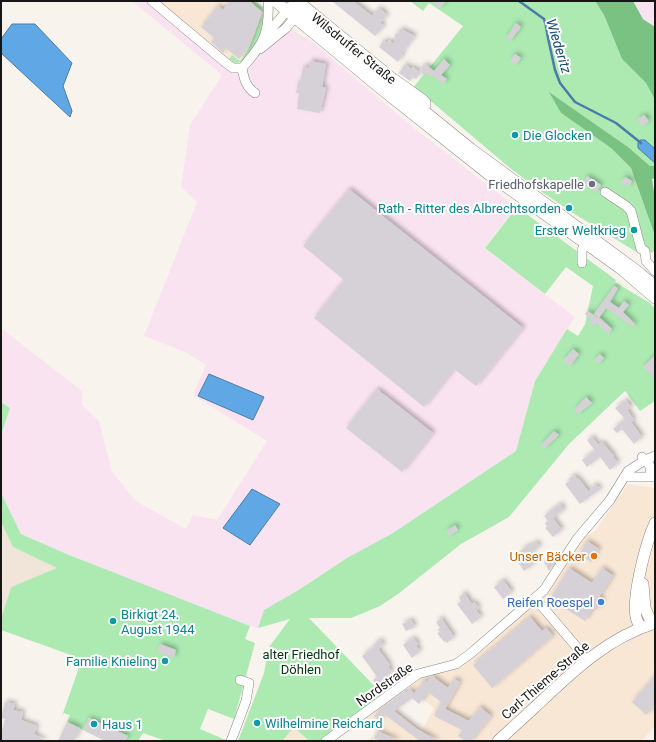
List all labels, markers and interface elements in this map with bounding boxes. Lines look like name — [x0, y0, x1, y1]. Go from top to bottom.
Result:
street label: Wilsdruffer Straße — [308, 10, 399, 87]
water label: Wiederitz — [543, 17, 575, 76]
place label: Die Glocken — [523, 128, 592, 143]
marker: Die Glocken — [510, 130, 520, 140]
place label: Friedhofskapelle — [488, 177, 584, 192]
marker: Friedhofskapelle — [587, 179, 597, 189]
place label: Rath - Ritter des Albrechtsorden — [378, 201, 561, 216]
marker: Rath - Ritter des Albrechtsorden — [564, 203, 574, 213]
place label: Erster Weltkrieg — [535, 223, 626, 238]
marker: Erster Weltkrieg — [629, 225, 639, 235]
place label: Unser Bäcker — [509, 549, 587, 564]
marker: Unser Bäcker — [589, 551, 599, 561]
place label: Reifen Roespel — [507, 595, 593, 610]
marker: Reifen Roespel — [596, 597, 606, 607]
place label: Birkigt 24. August 1944 — [121, 607, 195, 637]
marker: Birkigt 24. August 1944 — [108, 616, 118, 626]
street label: Carl-Thieme-Straße — [498, 638, 592, 723]
park label: alter Friedhof Döhlen — [263, 647, 340, 677]
place label: Familie Knieling — [66, 654, 157, 669]
marker: Familie Knieling — [160, 656, 170, 666]
street label: Nordstraße — [353, 660, 415, 709]
place label: Wilhelmine Reichard — [265, 716, 383, 731]
place label: Haus 1 — [102, 717, 143, 732]
marker: Wilhelmine Reichard — [252, 718, 262, 728]
marker: Haus 1 — [89, 719, 99, 729]

